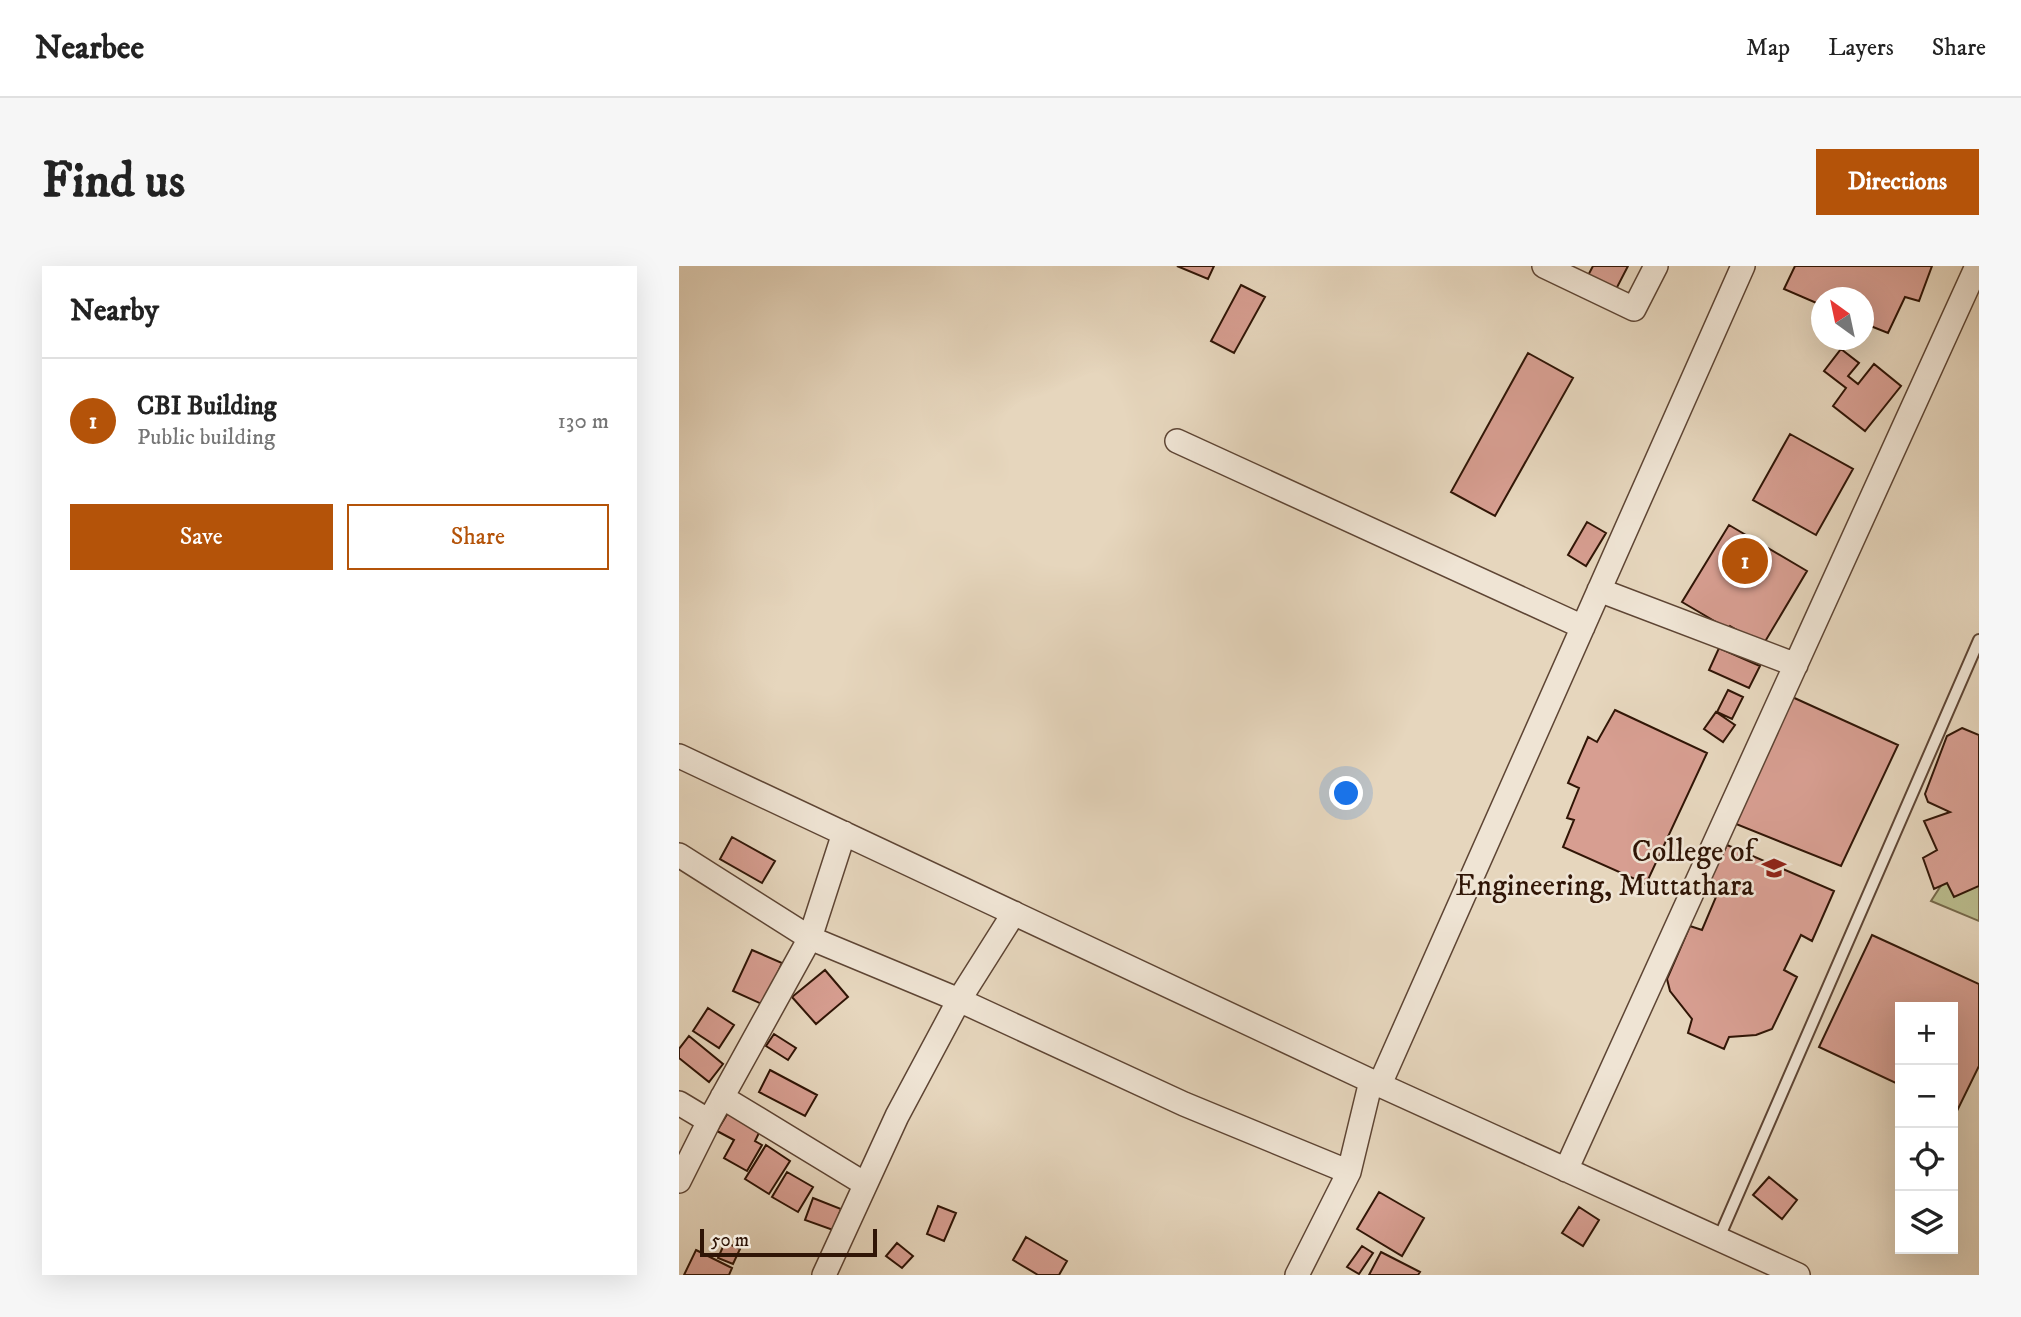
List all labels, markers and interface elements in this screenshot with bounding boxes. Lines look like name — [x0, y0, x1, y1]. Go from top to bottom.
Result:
text: Nearbee — [35, 28, 144, 69]
text: Map — [1746, 33, 1790, 63]
text: Layers — [1828, 33, 1894, 63]
text: Share — [1932, 33, 1986, 63]
button: Directions — [1816, 149, 1979, 215]
text: Find us — [42, 151, 185, 213]
north arrow — [1811, 287, 1874, 350]
text: Nearby — [70, 293, 159, 330]
text: CBI Building — [137, 390, 276, 423]
text: 1 — [89, 407, 97, 436]
text: 130 m — [557, 407, 609, 436]
text: Public building — [137, 423, 275, 452]
button: Save — [70, 504, 333, 570]
button: Share — [347, 504, 609, 570]
pin: 1 — [1722, 535, 1768, 587]
your location — [1329, 776, 1363, 810]
place label: College of Engineering, Muttathara — [1455, 834, 1758, 905]
school or university icon: College of Engineering, Muttathara — [1760, 854, 1788, 882]
map controls — [1895, 1002, 1958, 1254]
button: + — [1895, 1002, 1958, 1065]
button: − — [1895, 1065, 1958, 1128]
button: locate — [1895, 1128, 1958, 1191]
button: layers — [1895, 1191, 1958, 1254]
scale bar — [700, 1226, 877, 1258]
text: 50 m — [711, 1229, 749, 1252]

